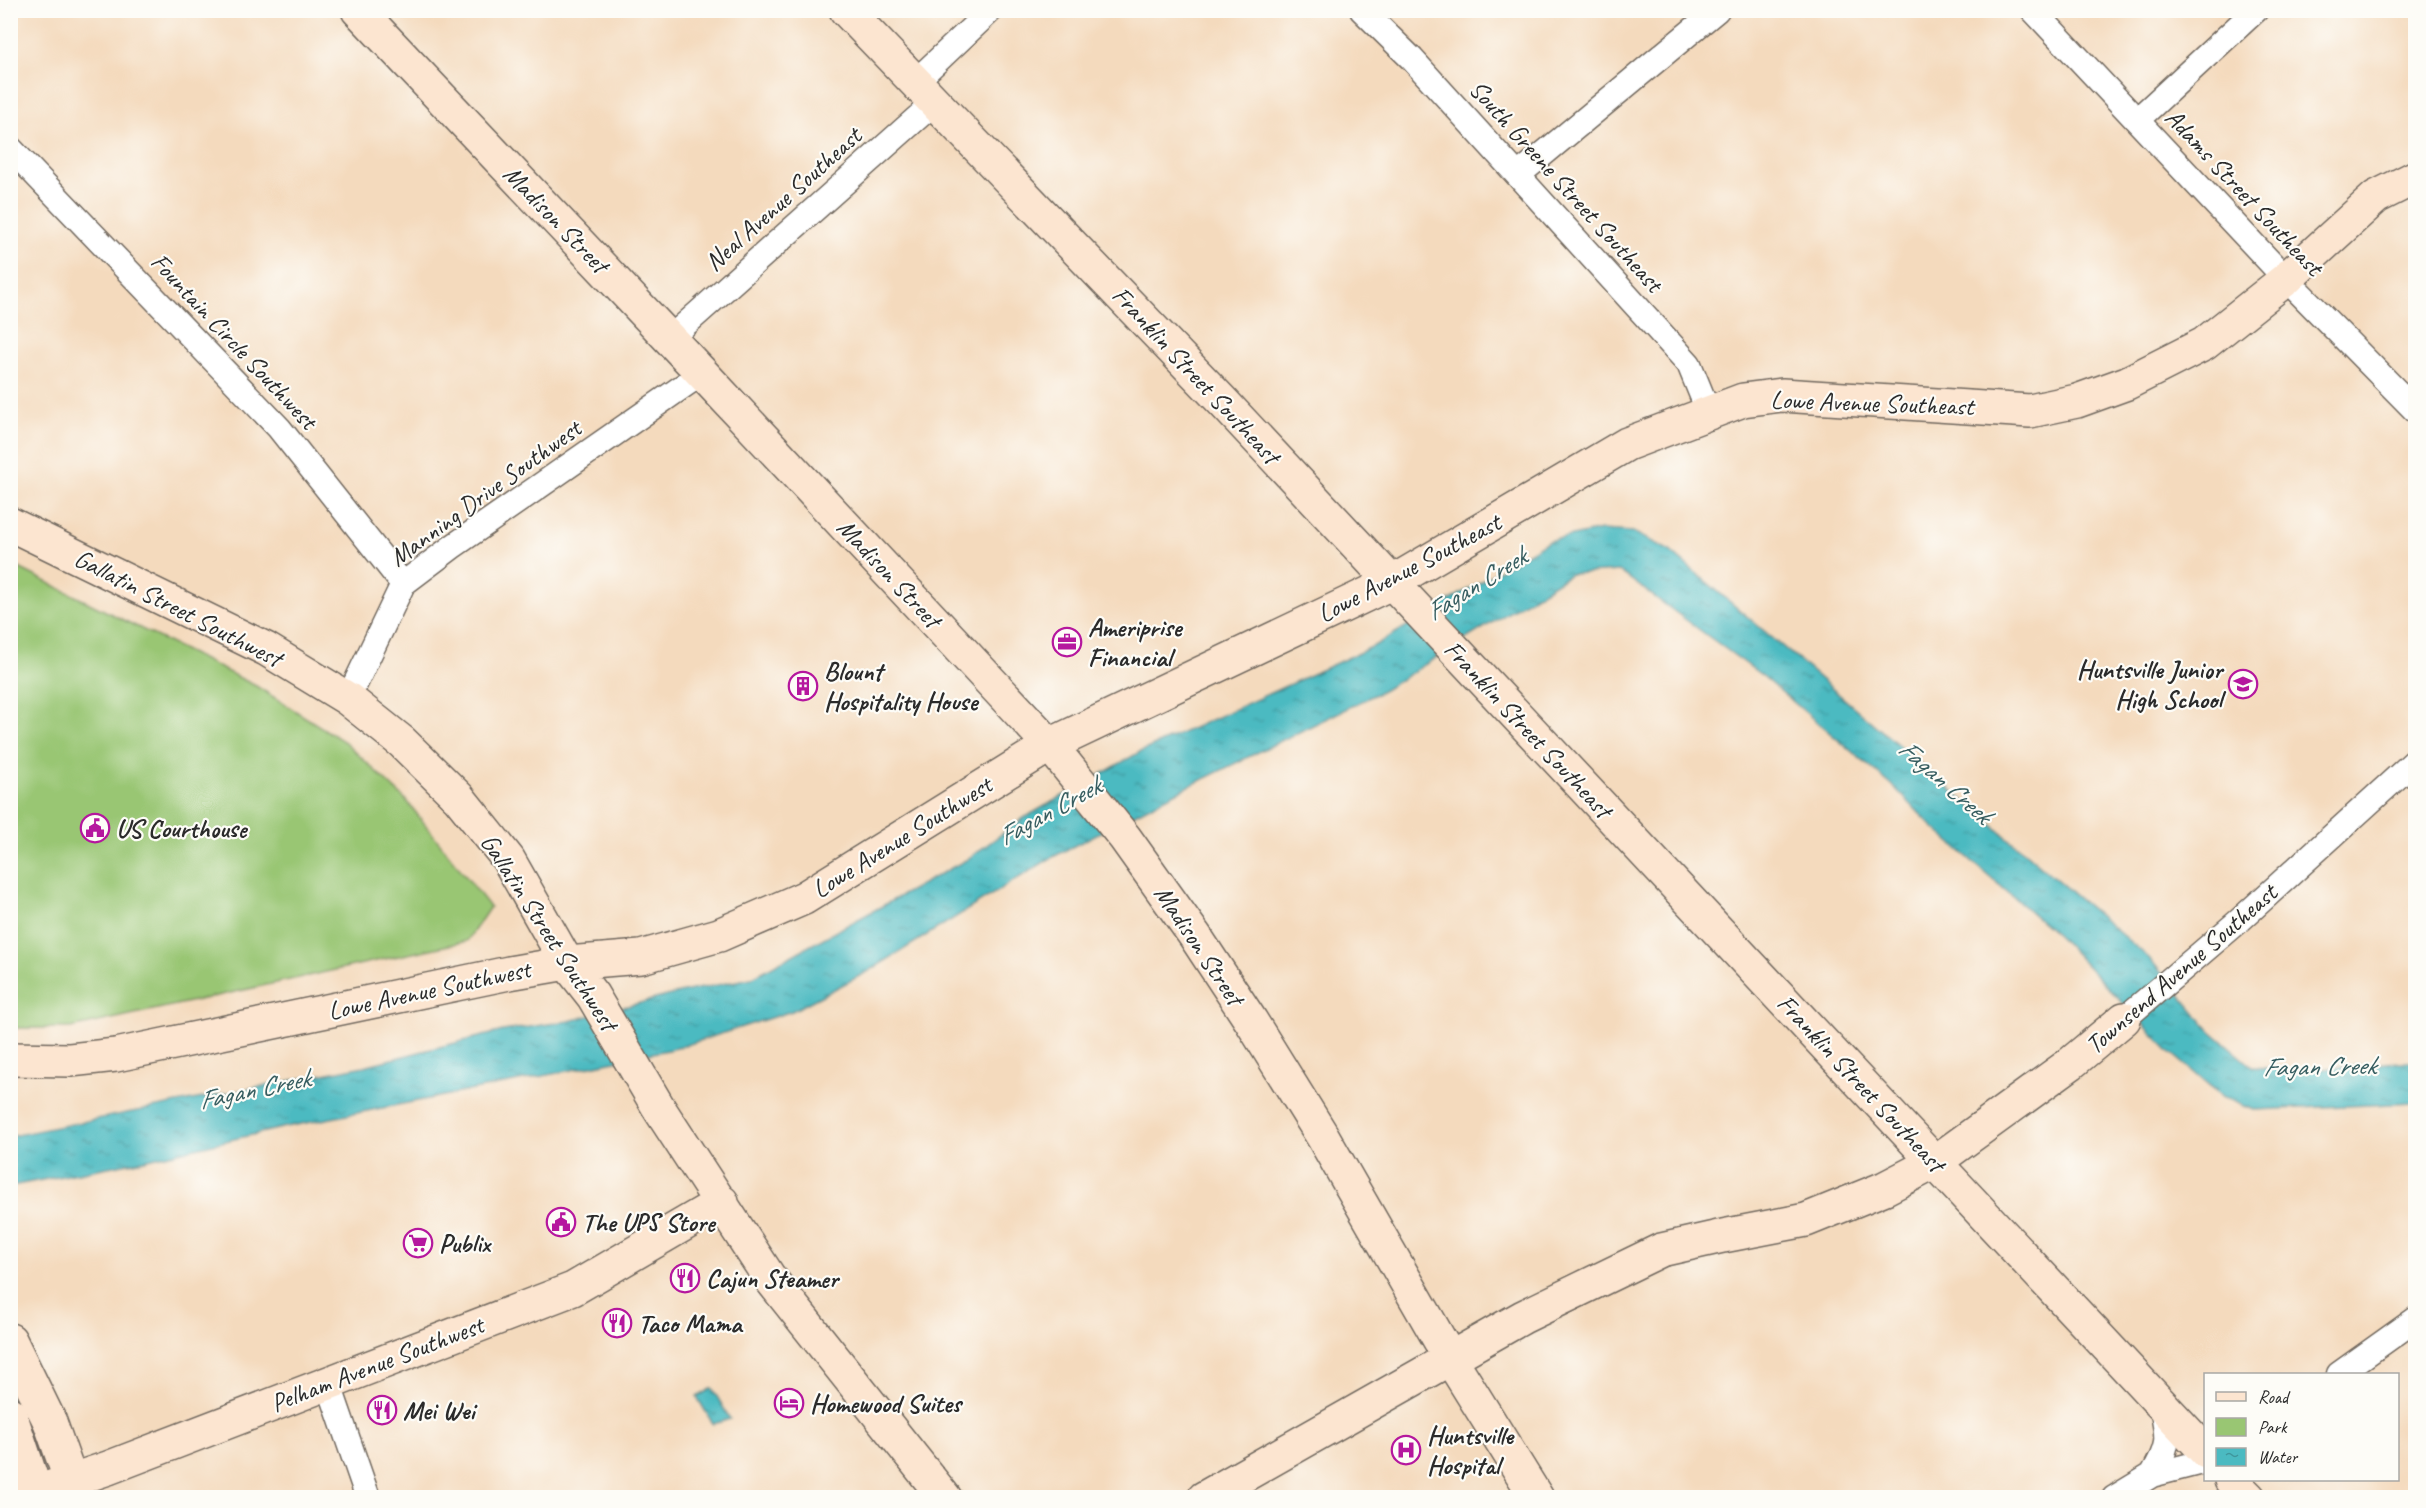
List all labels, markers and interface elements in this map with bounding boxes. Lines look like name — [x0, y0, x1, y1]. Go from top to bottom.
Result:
street label: South Greene Street Southeast — [1462, 73, 1672, 301]
street label: Adams Street Southeast — [2158, 101, 2332, 284]
street label: Neal Avenue Southeast — [698, 118, 870, 278]
street label: Madison Street — [496, 158, 618, 282]
street label: Fountain Circle Southwest — [144, 246, 326, 438]
street label: Franklin Street Southeast — [1105, 279, 1289, 473]
street label: Lowe Avenue Southeast — [1770, 383, 1976, 423]
street label: Manning Drive Southwest — [383, 411, 589, 574]
street label: Lowe Avenue Southeast — [1312, 505, 1508, 630]
street label: Madison Street — [830, 511, 950, 637]
water label: Fagan Creek — [1419, 537, 1537, 628]
street label: Gallatin Street Southwest — [69, 541, 290, 676]
place label: Ameriprise Financial — [1088, 611, 1184, 674]
office icon: Ameriprise Financial — [1051, 626, 1083, 658]
street label: Franklin Street Southeast — [1437, 633, 1621, 827]
place label: Huntsville Junior High School — [2077, 653, 2226, 716]
place label: Blount Hospitality House — [824, 655, 979, 718]
school or university icon: Huntsville Junior High School — [2227, 668, 2259, 700]
building icon: Blount Hospitality House — [787, 670, 819, 702]
water label: Fagan Creek — [1891, 731, 2002, 834]
water label: Fagan Creek — [992, 766, 1111, 853]
street label: Lowe Avenue Southwest — [806, 767, 1000, 905]
public building icon: US Courthouse — [79, 812, 111, 844]
place label: US Courthouse — [116, 812, 249, 845]
street label: Gallatin Street Southwest — [473, 827, 627, 1040]
street label: Townsend Avenue Southeast — [2078, 875, 2286, 1061]
street label: Madison Street — [1147, 879, 1253, 1014]
street label: Lowe Avenue Southwest — [325, 952, 535, 1028]
street label: Franklin Street Southeast — [1770, 987, 1954, 1181]
water label: Fagan Creek — [2262, 1048, 2381, 1084]
water label: Fagan Creek — [195, 1060, 318, 1117]
public building icon: The UPS Store — [545, 1206, 577, 1238]
place label: The UPS Store — [582, 1206, 717, 1239]
supermarket icon: Publix — [402, 1227, 434, 1259]
place label: Publix — [439, 1227, 492, 1260]
restaurant icon: Cajun Steamer — [669, 1262, 701, 1294]
place label: Cajun Steamer — [706, 1262, 841, 1295]
street label: Pelham Avenue Southwest — [266, 1307, 490, 1420]
restaurant icon: Taco Mama — [601, 1307, 633, 1339]
place label: Taco Mama — [638, 1307, 744, 1340]
legend — [2204, 1373, 2399, 1481]
text: Road — [2258, 1386, 2291, 1408]
hotel icon: Homewood Suites — [773, 1387, 805, 1419]
place label: Homewood Suites — [810, 1387, 964, 1420]
restaurant icon: Mei Wei — [366, 1394, 398, 1426]
place label: Mei Wei — [403, 1394, 478, 1427]
text: Park — [2258, 1416, 2288, 1438]
place label: Huntsville Hospital — [1427, 1419, 1515, 1482]
hospital icon: Huntsville Hospital — [1390, 1434, 1422, 1466]
text: Water — [2258, 1446, 2299, 1468]

